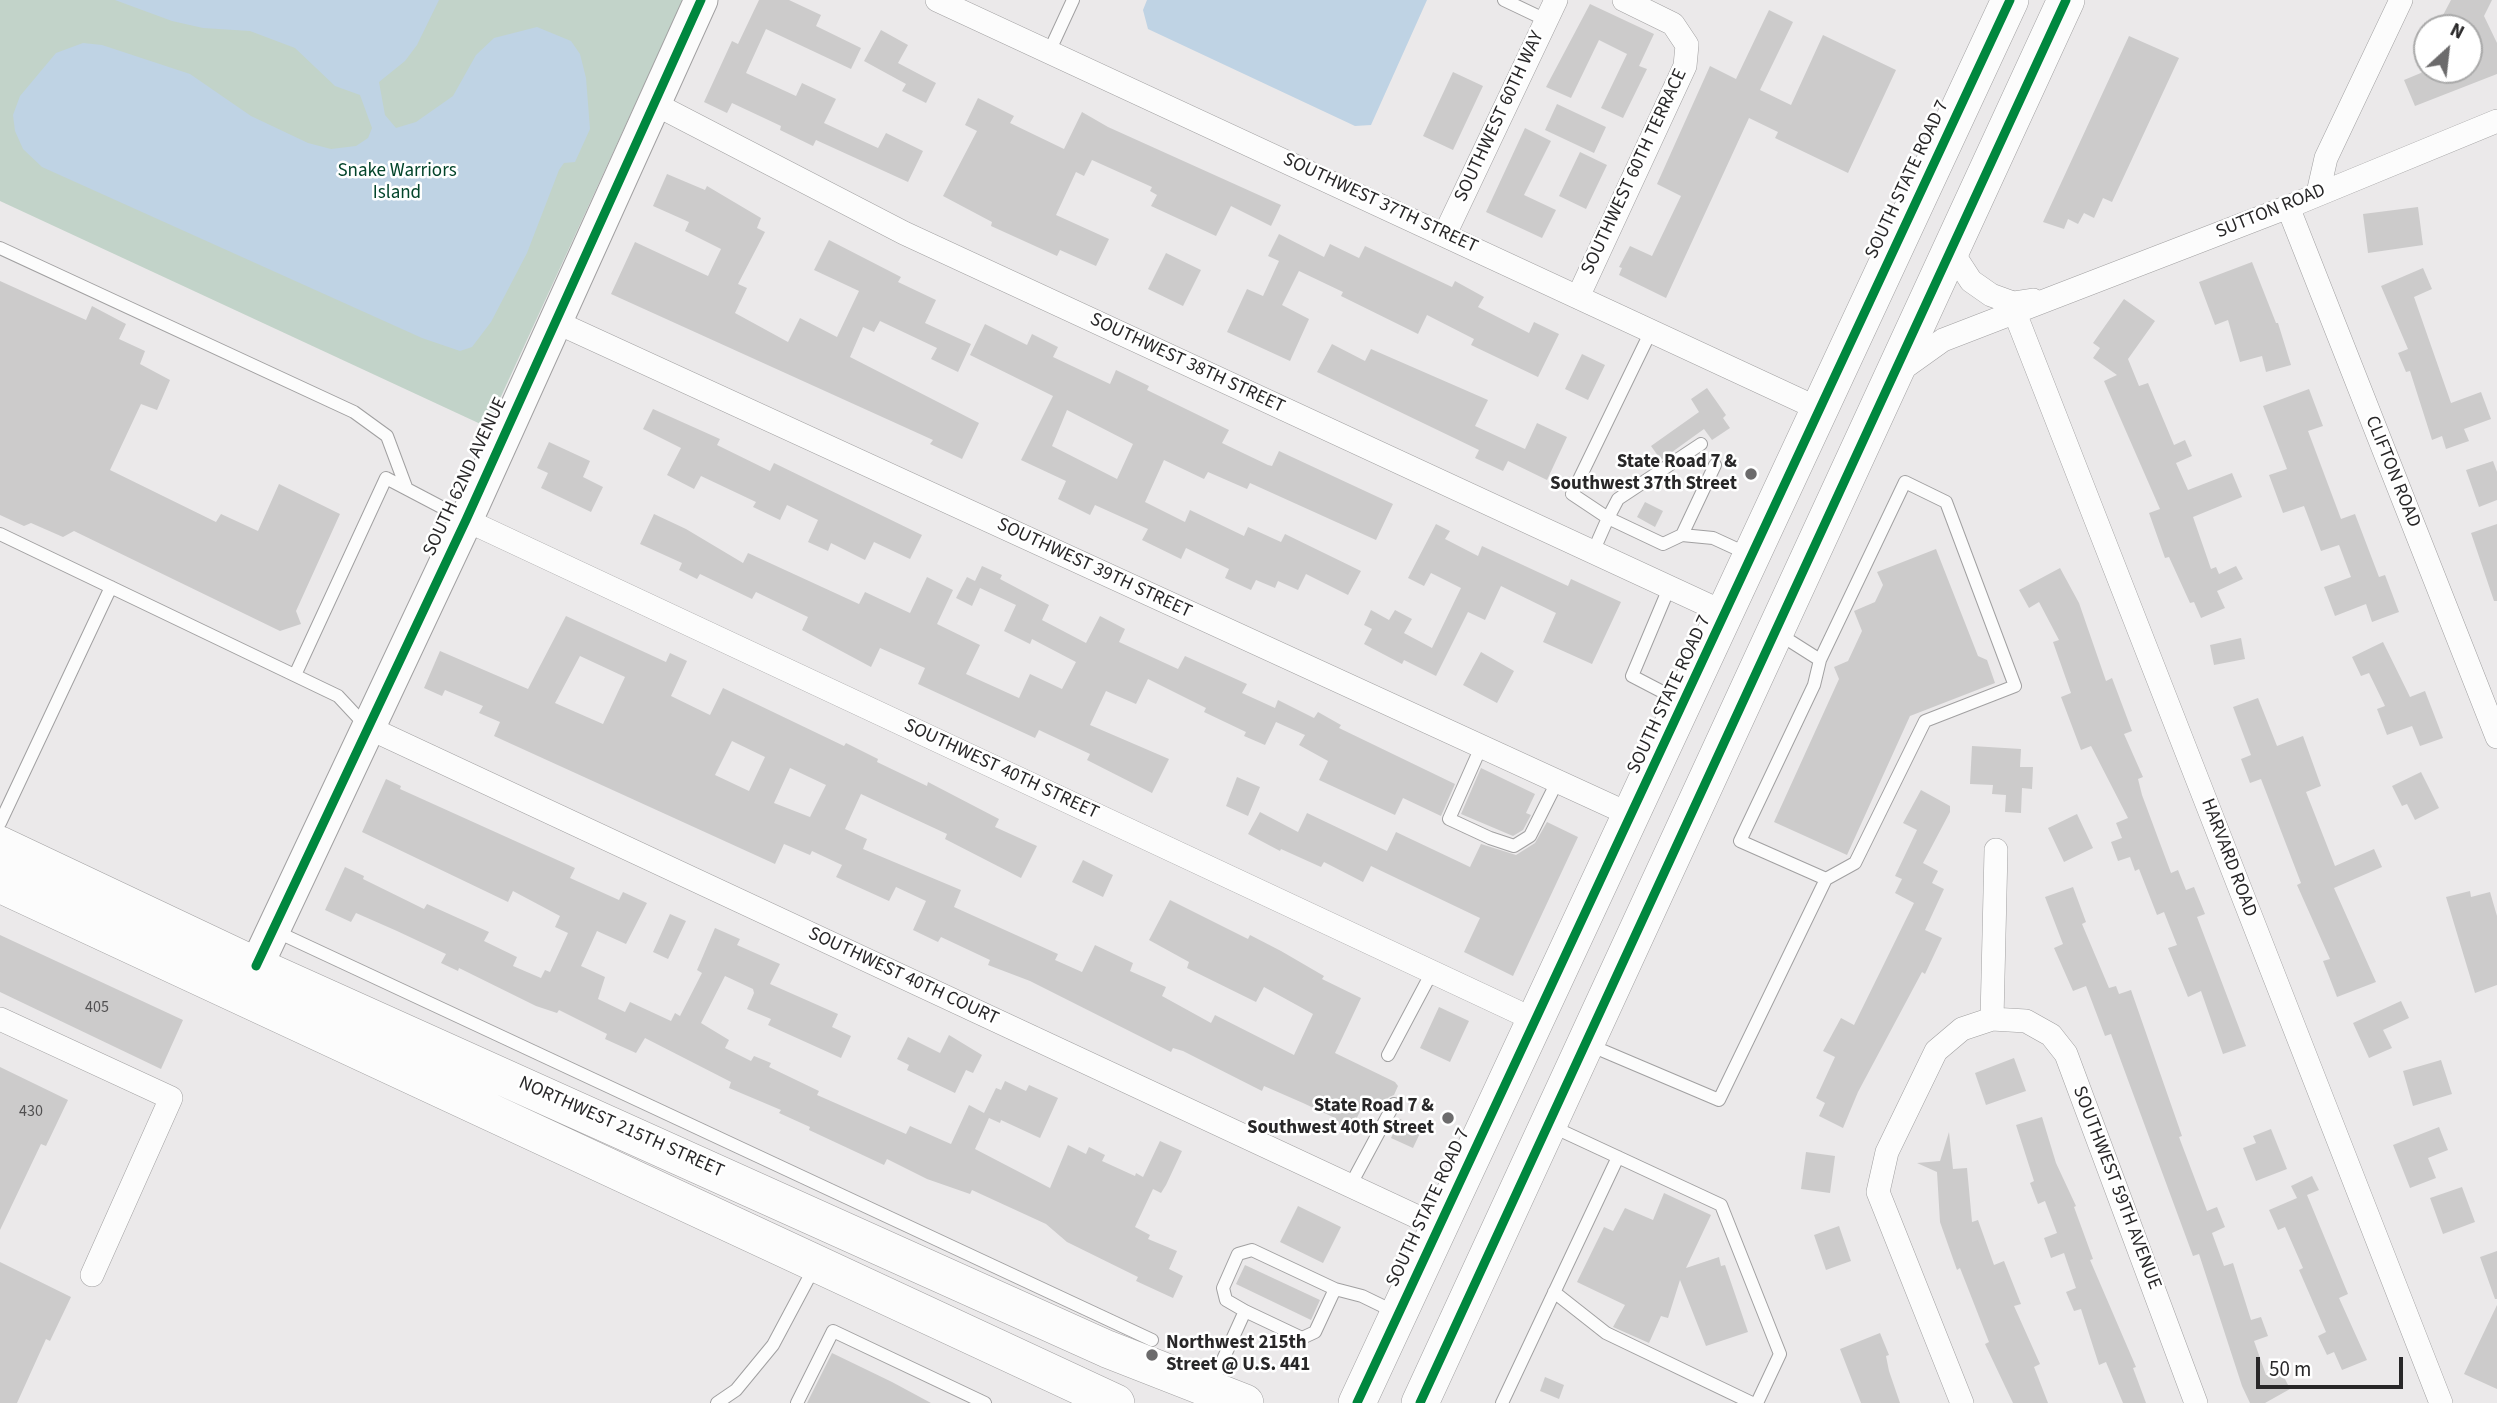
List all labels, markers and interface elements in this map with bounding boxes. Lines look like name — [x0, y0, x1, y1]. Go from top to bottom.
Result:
north arrow — [2413, 14, 2483, 84]
text: N — [2445, 17, 2469, 47]
street label: SOUTHWEST 60TH WAY — [1450, 28, 1550, 206]
street label: SOUTHWEST 60TH TERRACE — [1577, 66, 1693, 278]
street label: SOUTH STATE ROAD 7 — [1861, 97, 1955, 263]
street label: SOUTHWEST 37TH STREET — [1279, 149, 1481, 259]
park label: Snake Warriors Island — [337, 161, 457, 205]
street label: SUTTON ROAD — [2213, 180, 2329, 244]
street label: SOUTHWEST 38TH STREET — [1086, 309, 1288, 419]
street label: SOUTH 62ND AVENUE — [419, 394, 513, 560]
street label: CLIFTON ROAD — [2359, 413, 2425, 531]
place label: State Road 7 & Southwest 37th Street — [1550, 452, 1737, 496]
marker: State Road 7 & Southwest 37th Street — [1743, 466, 1759, 482]
street label: SOUTHWEST 39TH STREET — [993, 514, 1195, 624]
street label: SOUTH STATE ROAD 7 — [1623, 612, 1717, 778]
street label: SOUTHWEST 40TH STREET — [900, 715, 1102, 825]
street label: HARVARD ROAD — [2195, 796, 2261, 920]
street label: SOUTHWEST 40TH COURT — [804, 923, 1002, 1031]
house number: 405 — [85, 998, 109, 1018]
street label: NORTHWEST 215TH STREET — [515, 1072, 727, 1184]
street label: SOUTHWEST 59TH AVENUE — [2067, 1083, 2165, 1293]
place label: State Road 7 & Southwest 40th Street — [1247, 1096, 1434, 1140]
house number: 430 — [19, 1102, 43, 1122]
marker: State Road 7 & Southwest 40th Street — [1440, 1110, 1456, 1126]
street label: SOUTH STATE ROAD 7 — [1382, 1125, 1476, 1291]
place label: Northwest 215th Street @ U.S. 441 — [1166, 1333, 1310, 1377]
scale bar — [2259, 1344, 2406, 1388]
marker: Northwest 215th Street @ U.S. 441 — [1144, 1347, 1160, 1363]
text: 50 m — [2269, 1354, 2311, 1384]

